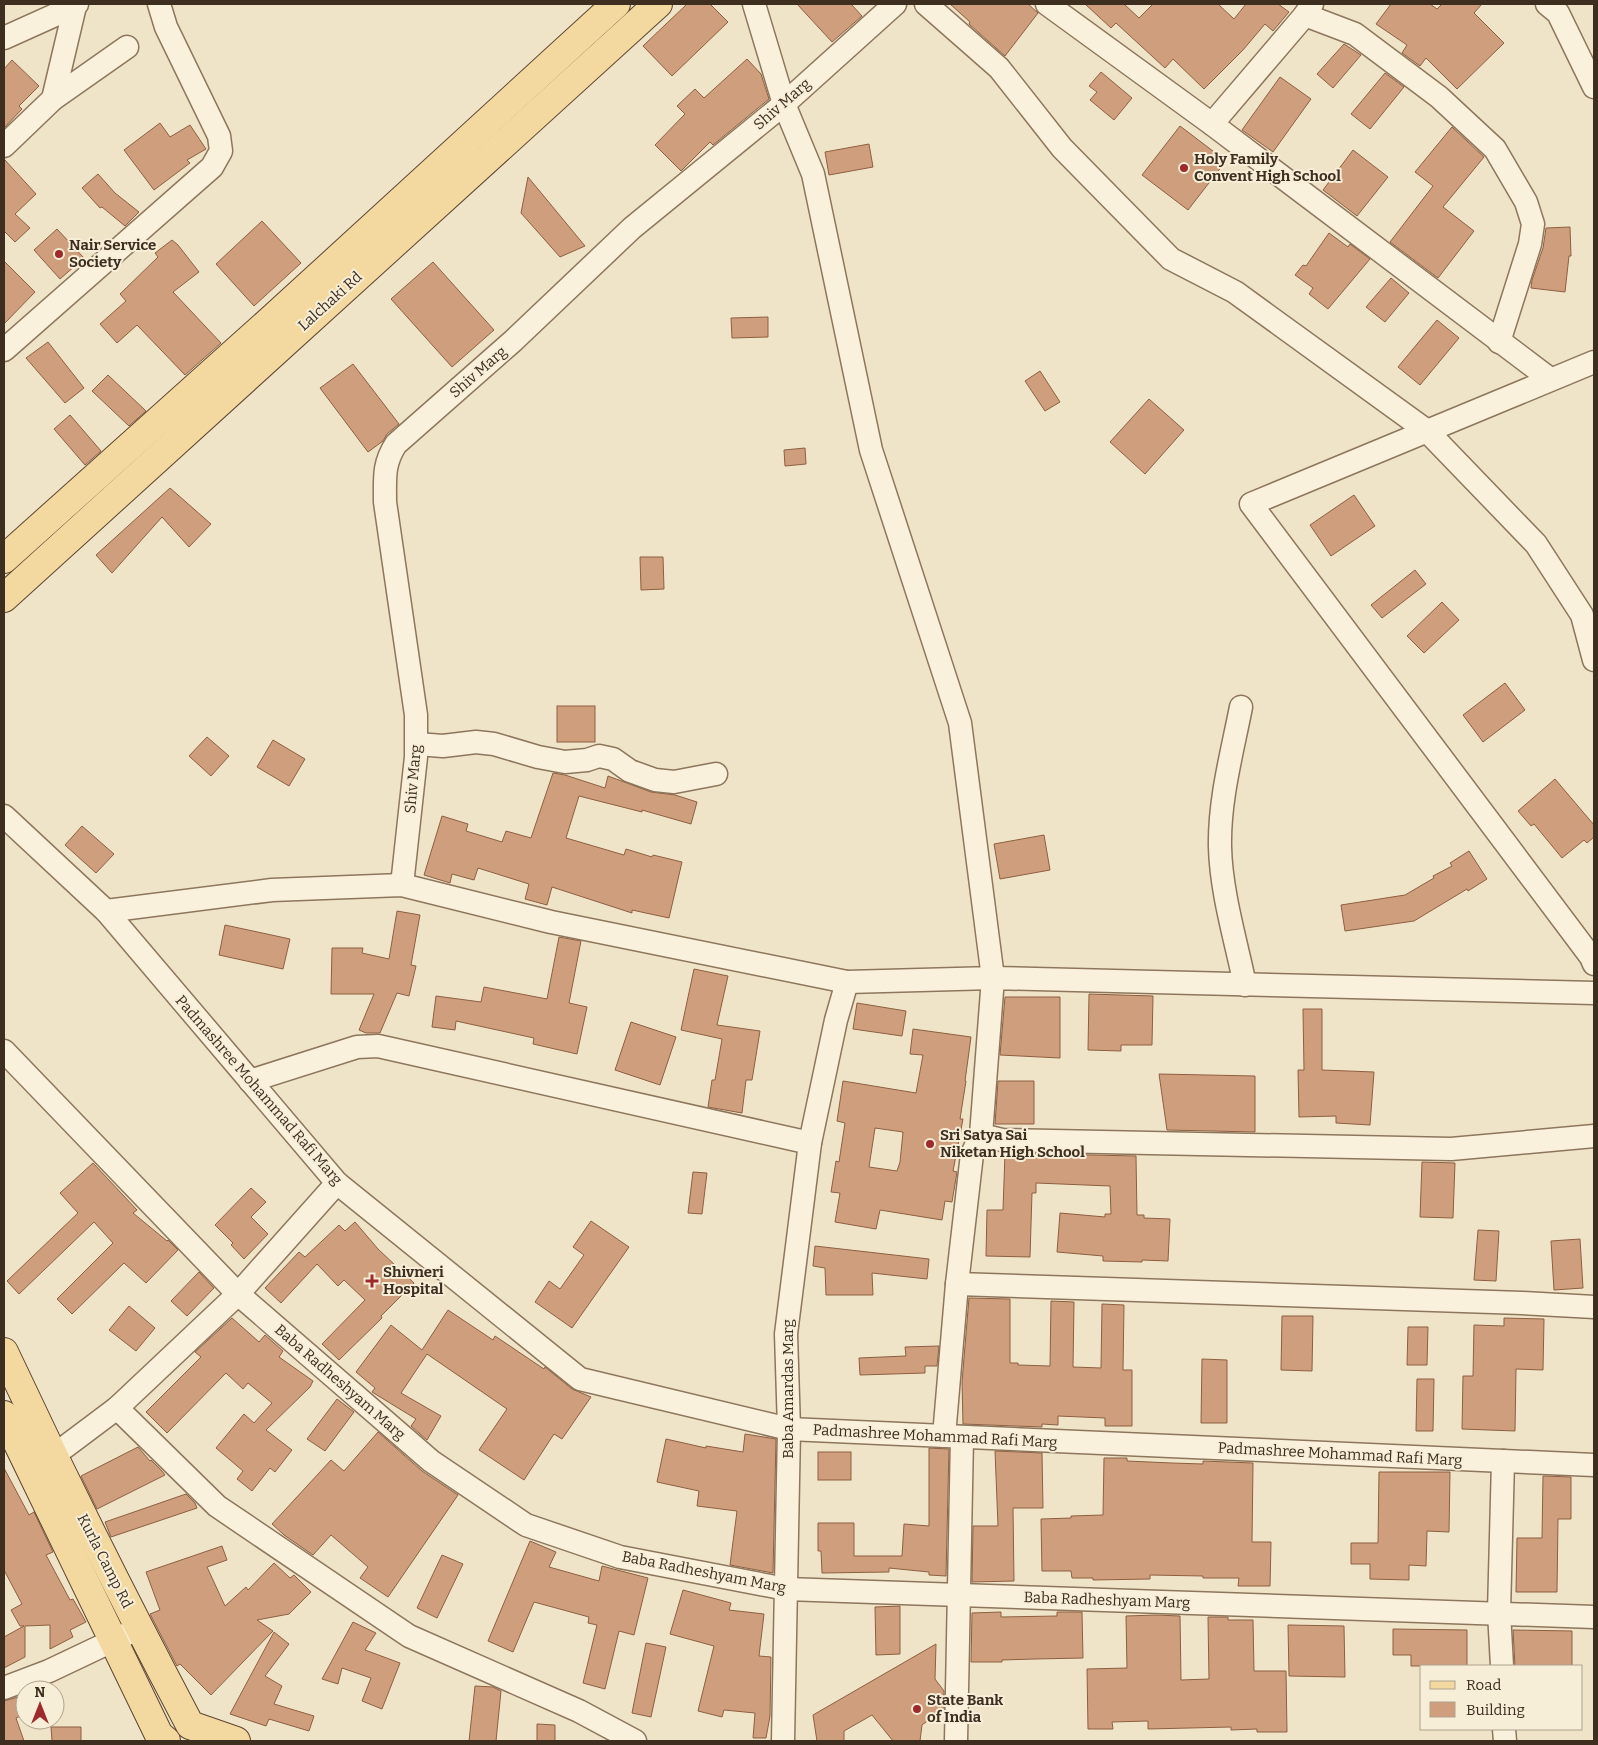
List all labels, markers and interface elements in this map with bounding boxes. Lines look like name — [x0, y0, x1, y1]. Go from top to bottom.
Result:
street label: Shiv Marg — [750, 74, 814, 134]
place label: Holy Family Convent High School — [1194, 150, 1341, 185]
marker: Holy Family Convent High School — [1178, 162, 1190, 174]
place label: Nair Service Society — [69, 236, 156, 271]
marker: Nair Service Society — [53, 248, 65, 260]
street label: Lalchaki Rd — [294, 268, 366, 334]
street label: Shiv Marg — [446, 342, 510, 402]
street label: Shiv Marg — [401, 744, 425, 814]
street label: Padmashree Mohammad Rafi Marg — [172, 992, 346, 1188]
place label: Sri Satya Sai Niketan High School — [940, 1126, 1085, 1161]
marker: Sri Satya Sai Niketan High School — [924, 1138, 936, 1150]
place label: Shivneri Hospital — [383, 1263, 444, 1298]
marker: Shivneri Hospital — [365, 1274, 379, 1288]
street label: Baba Amardas Marg — [779, 1319, 797, 1459]
street label: Baba Radheshyam Marg — [271, 1320, 409, 1444]
street label: Padmashree Mohammad Rafi Marg — [812, 1421, 1058, 1451]
street label: Padmashree Mohammad Rafi Marg — [1217, 1439, 1463, 1469]
street label: Kurla Camp Rd — [74, 1511, 137, 1611]
street label: Baba Radheshyam Marg — [620, 1547, 788, 1597]
street label: Baba Radheshyam Marg — [1023, 1588, 1191, 1612]
legend — [1420, 1665, 1583, 1730]
text: Road — [1466, 1676, 1501, 1694]
north arrow — [15, 1680, 65, 1730]
text: N — [35, 1684, 46, 1701]
place label: State Bank of India — [927, 1691, 1003, 1726]
text: Building — [1466, 1701, 1525, 1719]
marker: State Bank of India — [911, 1703, 923, 1715]

